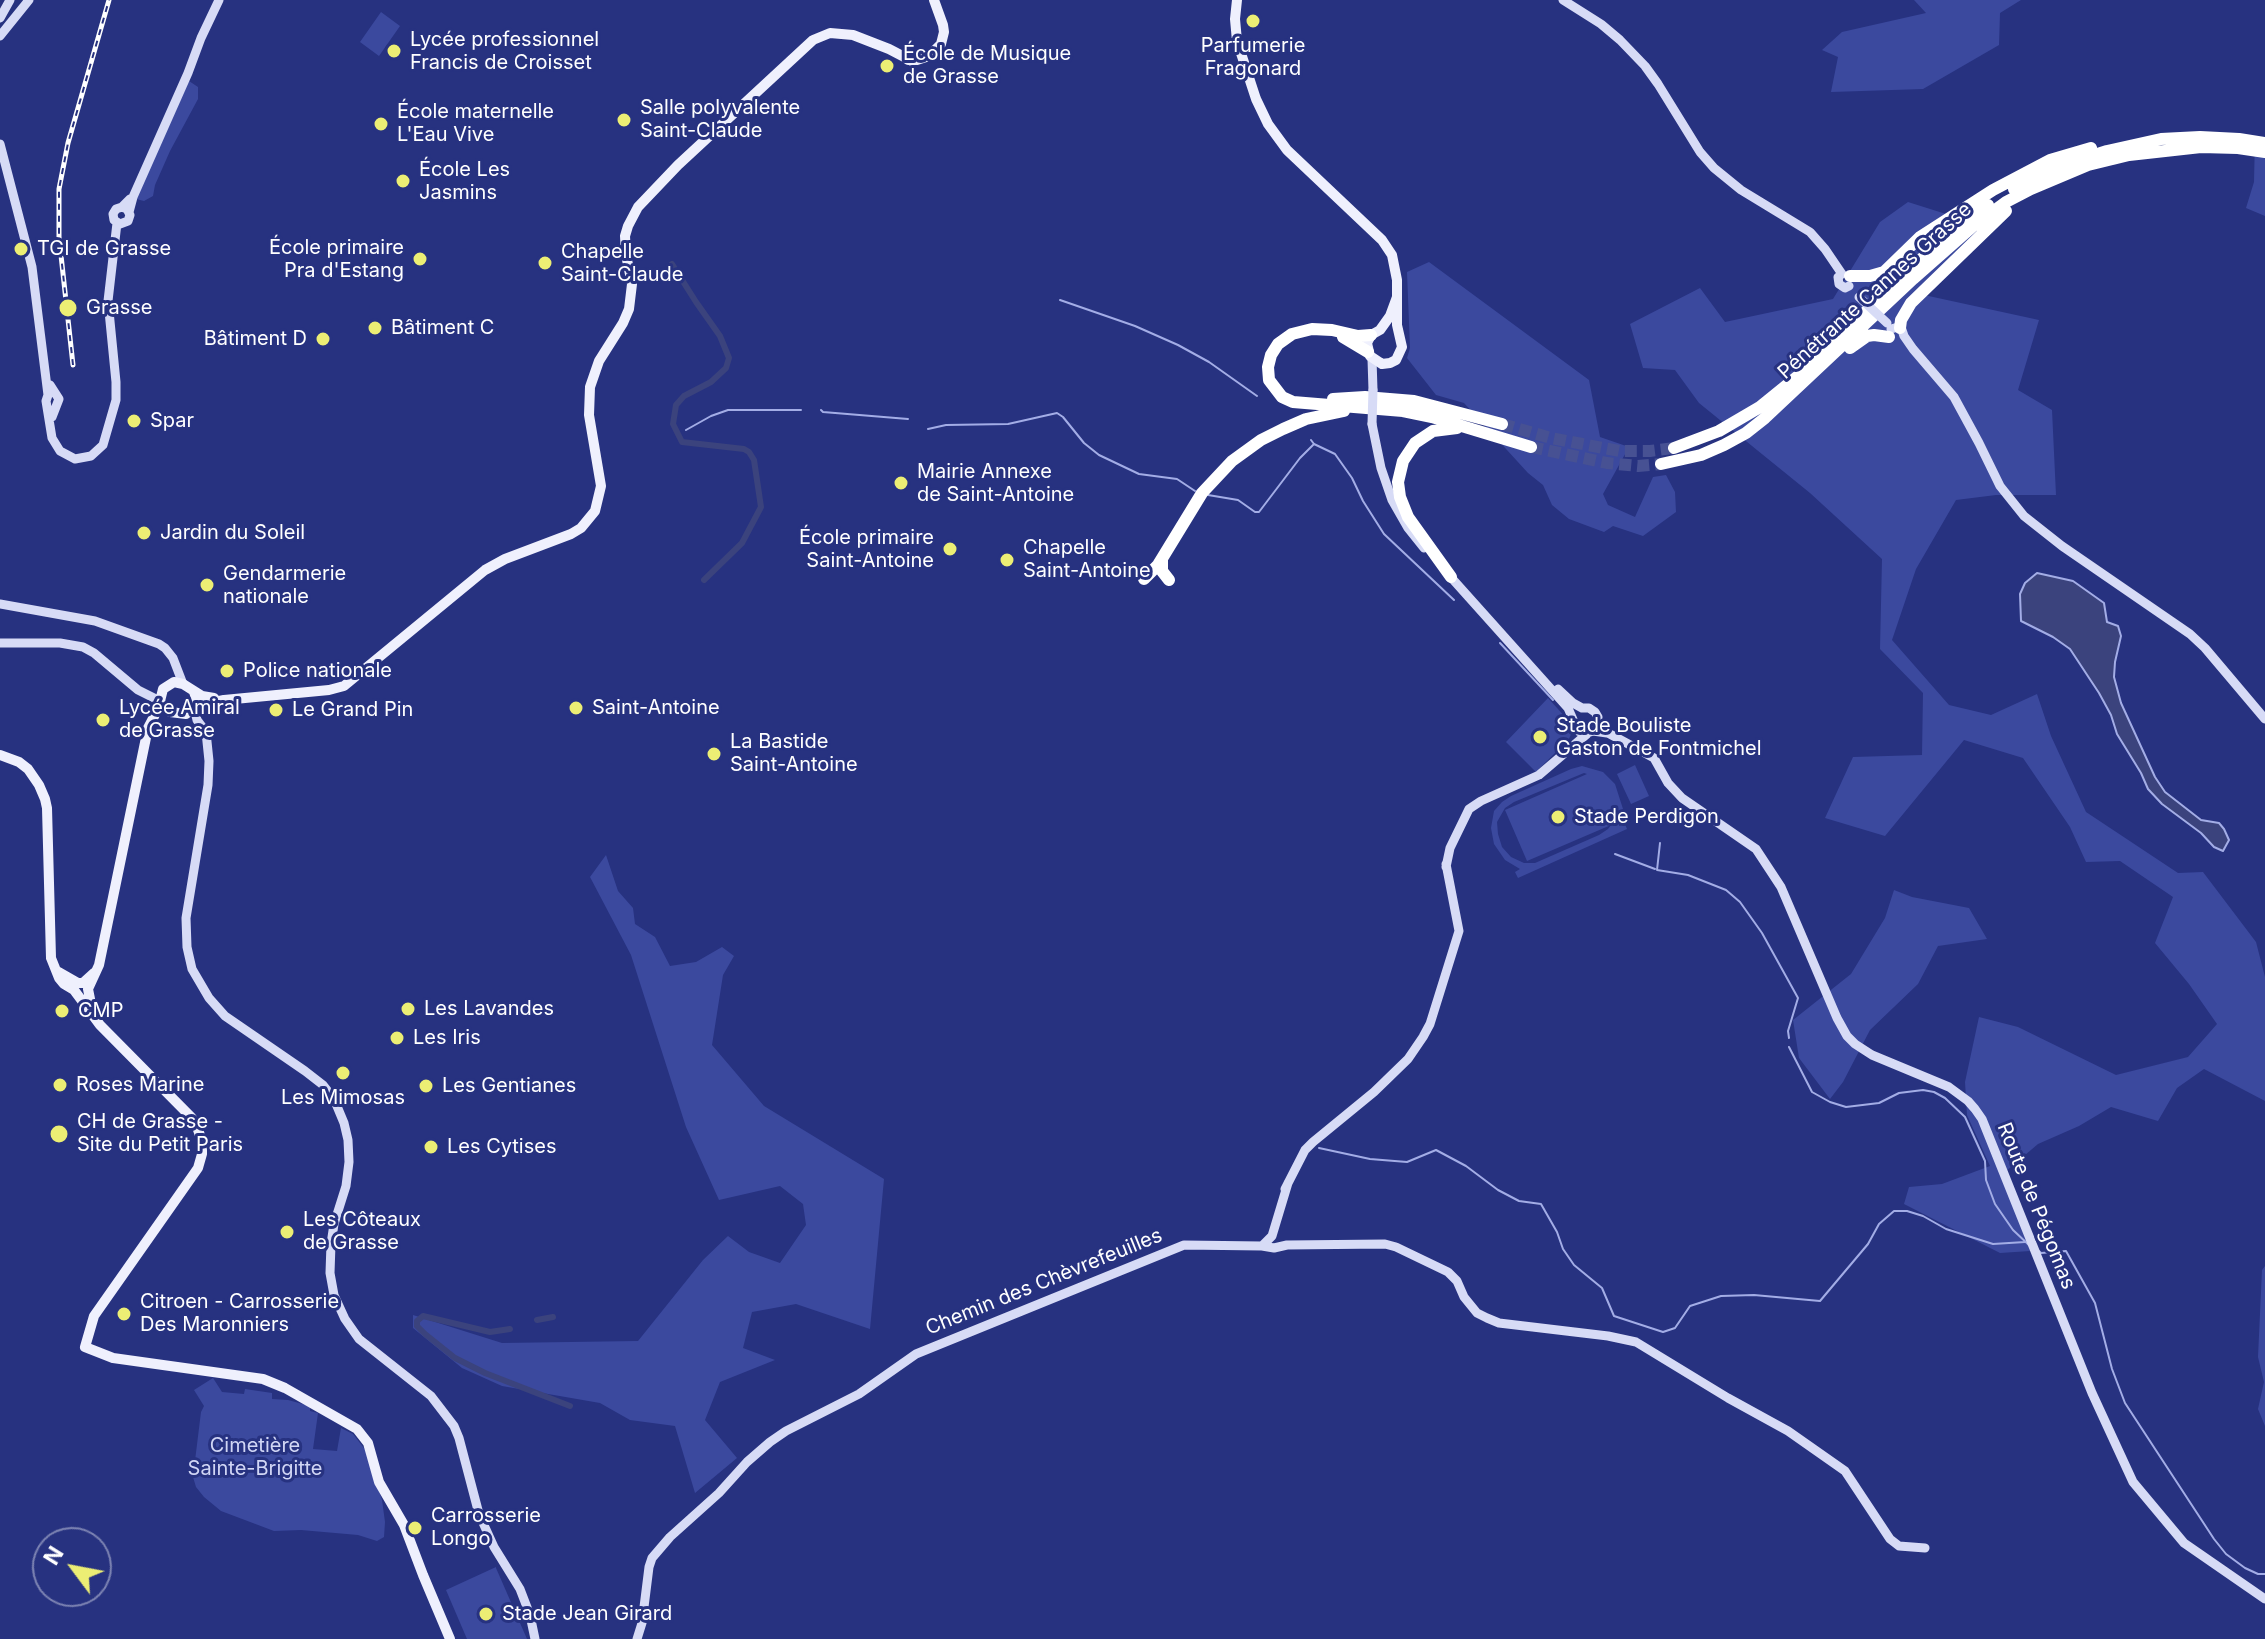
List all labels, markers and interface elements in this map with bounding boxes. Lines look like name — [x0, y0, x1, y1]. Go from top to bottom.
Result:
marker: Parfumerie Fragonard — [1244, 12, 1262, 30]
place label: Lycée professionnel Francis de Croisset — [410, 28, 599, 75]
place label: Parfumerie Fragonard — [1201, 34, 1305, 81]
marker: Lycée professionnel Francis de Croisset — [385, 42, 403, 60]
place label: École de Musique de Grasse — [903, 42, 1071, 89]
marker: École de Musique de Grasse — [878, 57, 896, 75]
place label: Salle polyvalente Saint-Claude — [640, 96, 800, 143]
place label: École maternelle L'Eau Vive — [397, 100, 554, 147]
marker: Salle polyvalente Saint-Claude — [615, 111, 633, 129]
marker: École maternelle L'Eau Vive — [372, 115, 390, 133]
place label: École Les Jasmins — [419, 158, 510, 205]
marker: École Les Jasmins — [394, 172, 412, 190]
street label: Pénétrante Cannes Grasse — [1773, 198, 1977, 384]
place label: École primaire Pra d'Estang — [269, 236, 404, 283]
place label: TGI de Grasse — [37, 237, 171, 261]
marker: TGI de Grasse — [12, 240, 30, 258]
place label: Chapelle Saint-Claude — [561, 240, 683, 287]
marker: École primaire Pra d'Estang — [411, 250, 429, 268]
marker: Chapelle Saint-Claude — [536, 254, 554, 272]
place label: Grasse — [86, 296, 152, 320]
marker: Grasse — [57, 297, 79, 319]
place label: Bâtiment C — [391, 316, 494, 340]
marker: Bâtiment C — [366, 319, 384, 337]
place label: Bâtiment D — [204, 327, 307, 351]
marker: Bâtiment D — [314, 330, 332, 348]
place label: Spar — [150, 409, 194, 433]
marker: Spar — [125, 412, 143, 430]
place label: Mairie Annexe de Saint-Antoine — [917, 460, 1074, 507]
marker: Mairie Annexe de Saint-Antoine — [892, 474, 910, 492]
place label: Jardin du Soleil — [160, 521, 305, 545]
marker: Jardin du Soleil — [135, 524, 153, 542]
place label: École primaire Saint-Antoine — [799, 526, 934, 573]
place label: Chapelle Saint-Antoine — [1023, 536, 1151, 583]
marker: École primaire Saint-Antoine — [941, 540, 959, 558]
marker: Chapelle Saint-Antoine — [998, 551, 1016, 569]
place label: Gendarmerie nationale — [223, 562, 346, 609]
marker: Gendarmerie nationale — [198, 576, 216, 594]
place label: Police nationale — [243, 659, 392, 683]
marker: Police nationale — [218, 662, 236, 680]
place label: Lycée Amiral de Grasse — [119, 696, 240, 743]
place label: Saint-Antoine — [592, 696, 720, 720]
place label: Le Grand Pin — [292, 698, 413, 722]
marker: Saint-Antoine — [567, 699, 585, 717]
marker: Le Grand Pin — [267, 701, 285, 719]
marker: Lycée Amiral de Grasse — [94, 711, 112, 729]
place label: Stade Bouliste Gaston de Fontmichel — [1556, 714, 1762, 761]
marker: Stade Bouliste Gaston de Fontmichel — [1531, 728, 1549, 746]
place label: La Bastide Saint-Antoine — [730, 730, 858, 777]
marker: La Bastide Saint-Antoine — [705, 745, 723, 763]
place label: Stade Perdigon — [1574, 805, 1719, 829]
marker: Stade Perdigon — [1549, 808, 1567, 826]
place label: Les Lavandes — [424, 997, 554, 1021]
place label: CMP — [78, 999, 123, 1023]
marker: Les Lavandes — [399, 1000, 417, 1018]
marker: CMP — [53, 1002, 71, 1020]
place label: Les Iris — [413, 1026, 481, 1050]
marker: Les Iris — [388, 1029, 406, 1047]
marker: Les Mimosas — [334, 1064, 352, 1082]
place label: Roses Marine — [76, 1073, 204, 1097]
place label: Les Gentianes — [442, 1074, 576, 1098]
marker: Roses Marine — [51, 1076, 69, 1094]
marker: Les Gentianes — [417, 1077, 435, 1095]
place label: Les Mimosas — [281, 1086, 405, 1110]
place label: CH de Grasse - Site du Petit Paris — [77, 1110, 243, 1157]
street label: Route de Pégomas — [1992, 1119, 2080, 1293]
marker: CH de Grasse - Site du Petit Paris — [48, 1123, 70, 1145]
place label: Les Cytises — [447, 1135, 556, 1159]
marker: Les Cytises — [422, 1138, 440, 1156]
place label: Les Côteaux de Grasse — [303, 1208, 421, 1255]
marker: Les Côteaux de Grasse — [278, 1223, 296, 1241]
street label: Chemin des Chèvrefeuilles — [922, 1224, 1166, 1340]
place label: Citroen - Carrosserie Des Maronniers — [140, 1290, 339, 1337]
marker: Citroen - Carrosserie Des Maronniers — [115, 1305, 133, 1323]
park label: Cimetière Sainte-Brigitte — [188, 1434, 322, 1481]
place label: Carrosserie Longo — [431, 1504, 541, 1551]
marker: Carrosserie Longo — [406, 1519, 424, 1537]
north arrow — [32, 1527, 112, 1607]
text: N — [38, 1541, 69, 1569]
place label: Stade Jean Girard — [502, 1602, 672, 1626]
marker: Stade Jean Girard — [477, 1605, 495, 1623]

